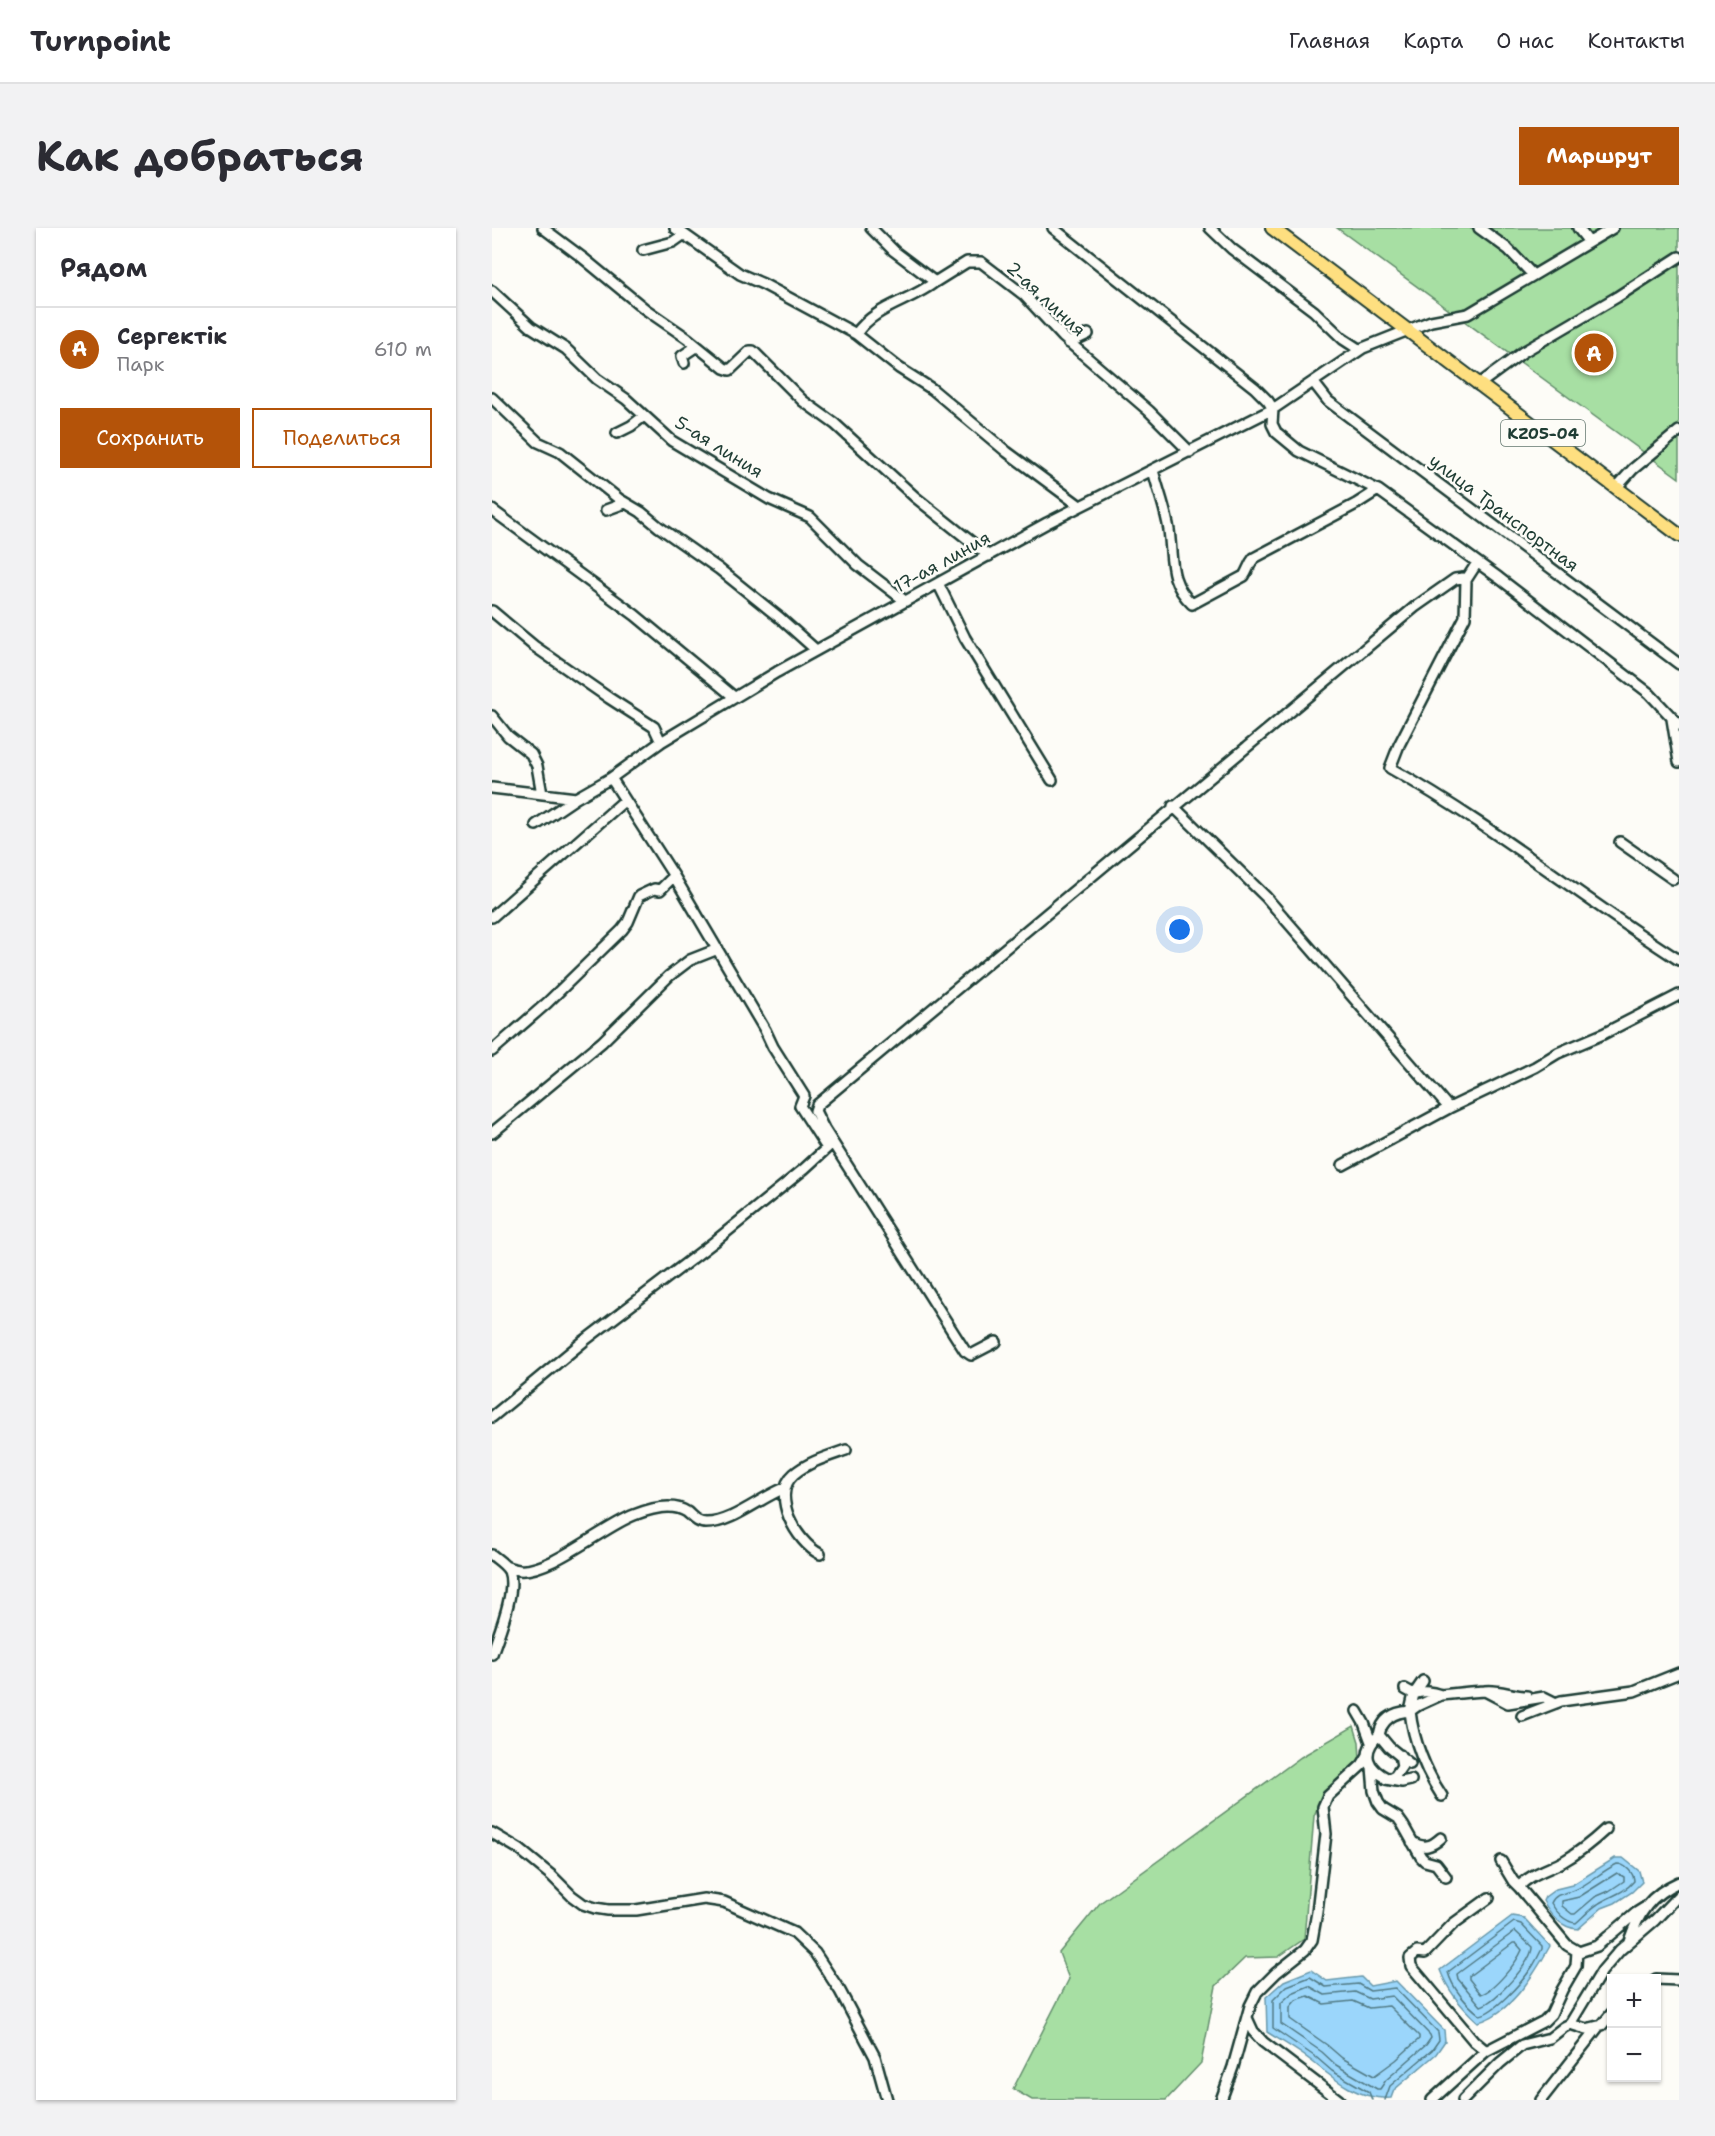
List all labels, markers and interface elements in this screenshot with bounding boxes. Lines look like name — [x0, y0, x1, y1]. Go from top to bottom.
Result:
text: Turnpoint — [30, 22, 171, 60]
text: Главная — [1289, 27, 1370, 55]
text: Карта — [1403, 27, 1463, 55]
text: О нас — [1496, 27, 1554, 55]
text: Контакты — [1587, 27, 1685, 55]
button: Маршрут — [1519, 127, 1679, 185]
text: Как добраться — [36, 128, 364, 184]
text: Рядом — [60, 250, 147, 285]
street label: 2-ая линия — [1001, 256, 1091, 342]
text: Сергектік — [117, 322, 227, 351]
pin: A — [1574, 330, 1614, 376]
text: A — [72, 336, 87, 362]
text: 610 m — [374, 336, 432, 362]
text: Парк — [117, 351, 164, 377]
button: Сохранить — [60, 408, 240, 468]
button: Поделиться — [252, 408, 432, 468]
street label: 5-ая линия — [670, 410, 768, 484]
road number: KZ05-04 — [1501, 420, 1585, 446]
street label: улица Транспортная — [1424, 449, 1584, 577]
street label: 17-ая линия — [889, 526, 995, 598]
your location — [1165, 915, 1194, 944]
map controls — [1607, 1974, 1661, 2082]
button: + — [1607, 1974, 1661, 2028]
button: − — [1607, 2028, 1661, 2082]

